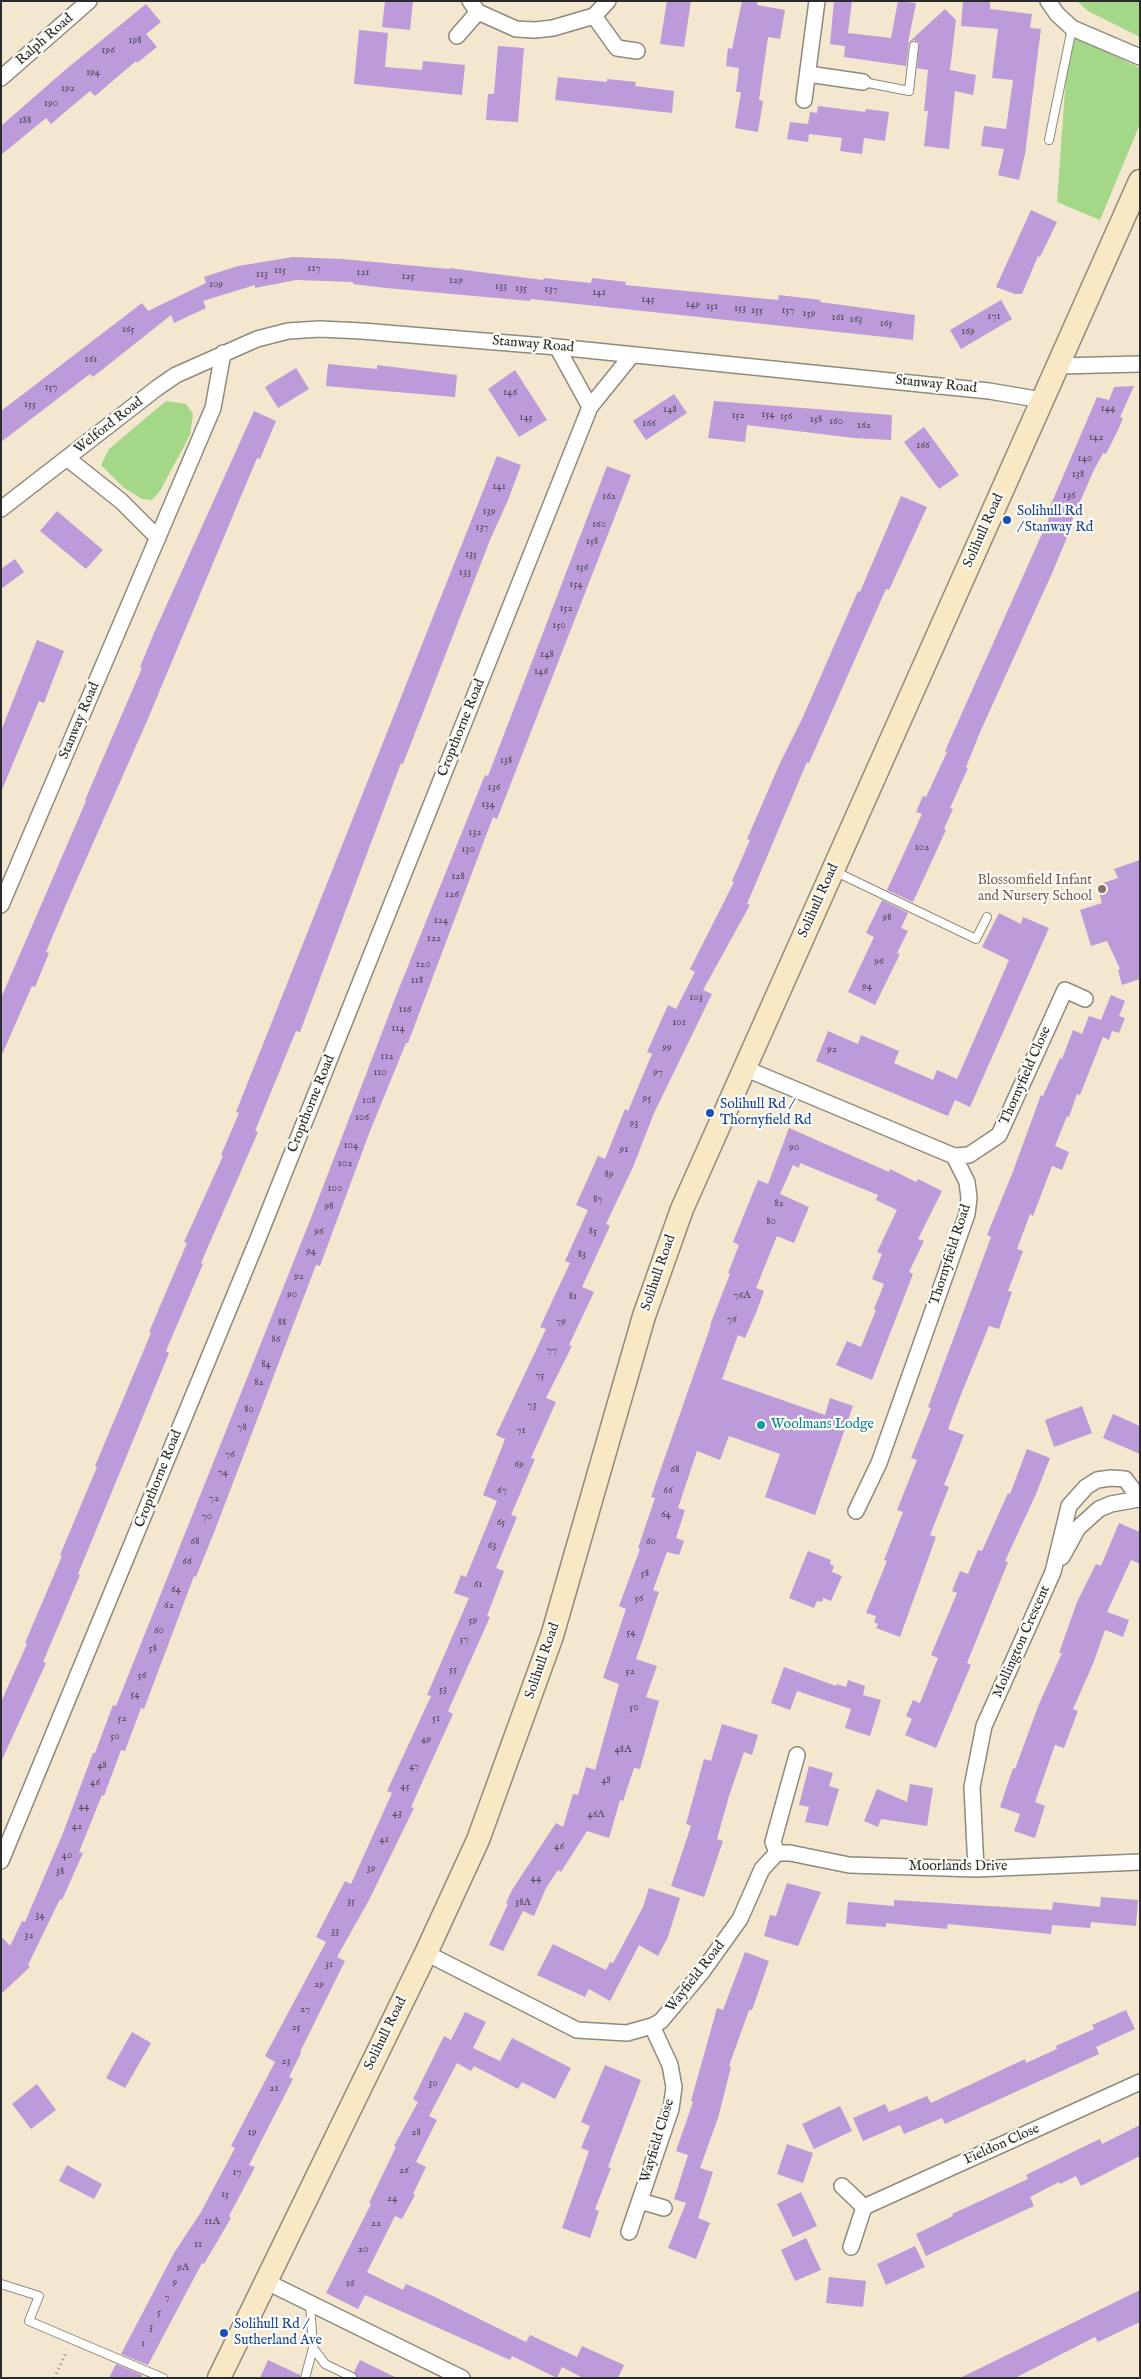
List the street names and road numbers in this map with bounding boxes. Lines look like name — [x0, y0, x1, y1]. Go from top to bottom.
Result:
street label: Ralph Road — [13, 11, 77, 69]
street label: Stanway Road — [491, 333, 575, 357]
street label: Stanway Road — [894, 372, 978, 398]
street label: Welford Road — [71, 394, 147, 458]
street label: Solihull Road — [960, 491, 1008, 571]
street label: Cropthorne Road — [435, 677, 489, 779]
street label: Stanway Road — [56, 680, 104, 762]
street label: Solihull Road — [795, 861, 843, 941]
street label: Thornyfield Close — [997, 1024, 1055, 1128]
street label: Cropthorne Road — [285, 1053, 339, 1155]
street label: Thornyfield Road — [927, 1202, 975, 1308]
street label: Solihull Road — [638, 1233, 680, 1313]
street label: Cropthorne Road — [132, 1428, 186, 1530]
street label: Mollington Crescent — [990, 1583, 1054, 1701]
street label: Solihull Road — [522, 1621, 564, 1701]
street label: Moorlands Drive — [909, 1859, 1007, 1875]
street label: Wayfield Road — [663, 1938, 729, 2016]
street label: Solihull Road — [361, 1995, 411, 2073]
street label: Wayfield Close — [637, 2097, 679, 2185]
street label: Fieldon Close — [962, 2121, 1042, 2169]

